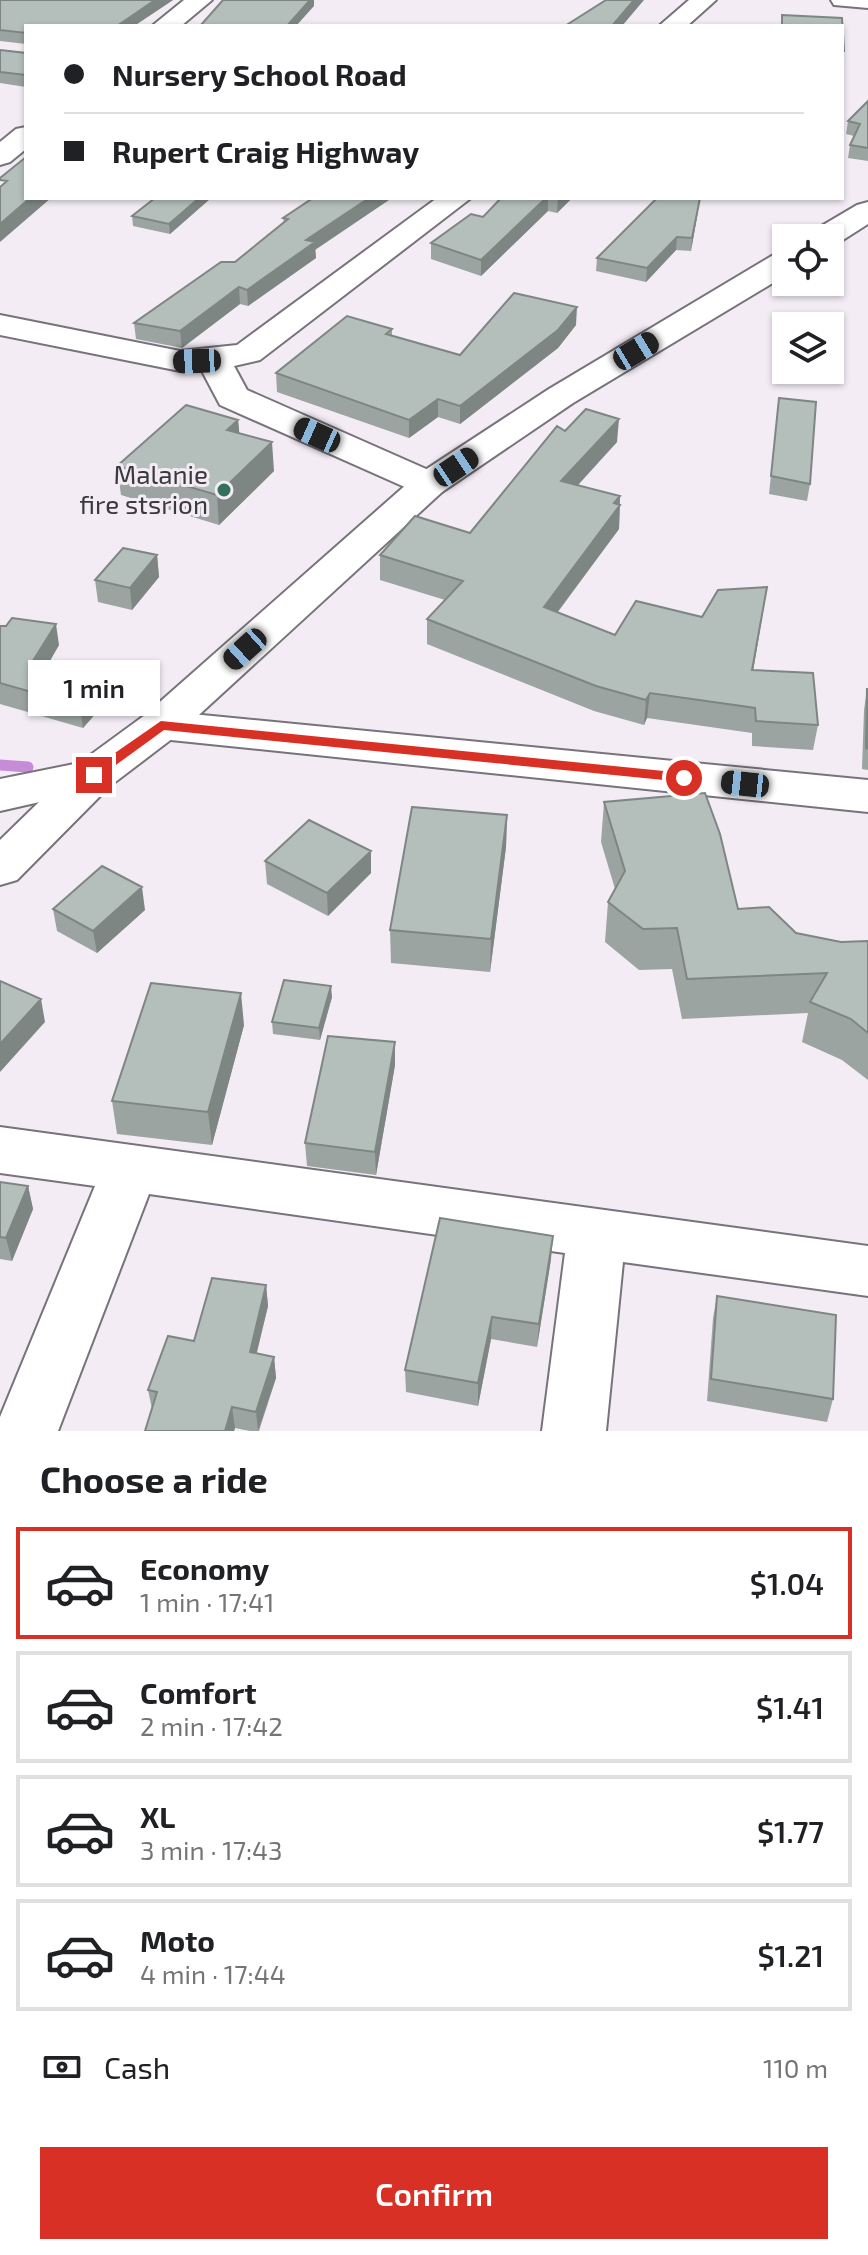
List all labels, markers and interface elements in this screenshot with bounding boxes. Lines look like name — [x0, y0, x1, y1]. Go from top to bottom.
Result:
text: Nursery School Road — [112, 56, 407, 92]
text: Rupert Craig Highway — [112, 133, 419, 169]
map controls — [772, 224, 844, 384]
button: locate — [772, 224, 844, 296]
button: layers — [772, 312, 844, 384]
car — [609, 328, 663, 374]
car — [173, 348, 221, 374]
car — [290, 414, 344, 456]
car — [429, 444, 483, 490]
place label: Malanie fire stsrion — [79, 458, 208, 519]
marker: Malanie fire stsrion — [215, 481, 233, 499]
car — [219, 624, 271, 674]
callout: 1 min — [28, 659, 160, 715]
text: 1 min — [63, 672, 125, 703]
route end — [76, 757, 112, 793]
route start — [666, 760, 702, 796]
car — [720, 770, 770, 798]
text: Choose a ride — [40, 1457, 268, 1500]
icon: car — [44, 1547, 116, 1619]
text: Economy — [140, 1550, 269, 1586]
text: $1.04 — [750, 1565, 824, 1601]
text: 1 min · 17:41 — [140, 1586, 274, 1617]
icon: car — [44, 1671, 116, 1743]
text: Comfort — [140, 1674, 257, 1710]
text: $1.41 — [756, 1689, 824, 1725]
text: 2 min · 17:42 — [140, 1710, 283, 1741]
icon: car — [44, 1795, 116, 1867]
text: XL — [140, 1798, 175, 1834]
text: $1.77 — [757, 1813, 824, 1849]
text: 3 min · 17:43 — [140, 1834, 283, 1865]
icon: car — [44, 1919, 116, 1991]
text: Moto — [140, 1922, 215, 1958]
text: $1.21 — [757, 1937, 824, 1973]
text: 4 min · 17:44 — [140, 1958, 286, 1989]
icon: cash — [40, 2045, 84, 2089]
text: Cash — [104, 2049, 170, 2085]
text: 110 m — [763, 2052, 828, 2083]
button: Confirm — [40, 2147, 828, 2239]

